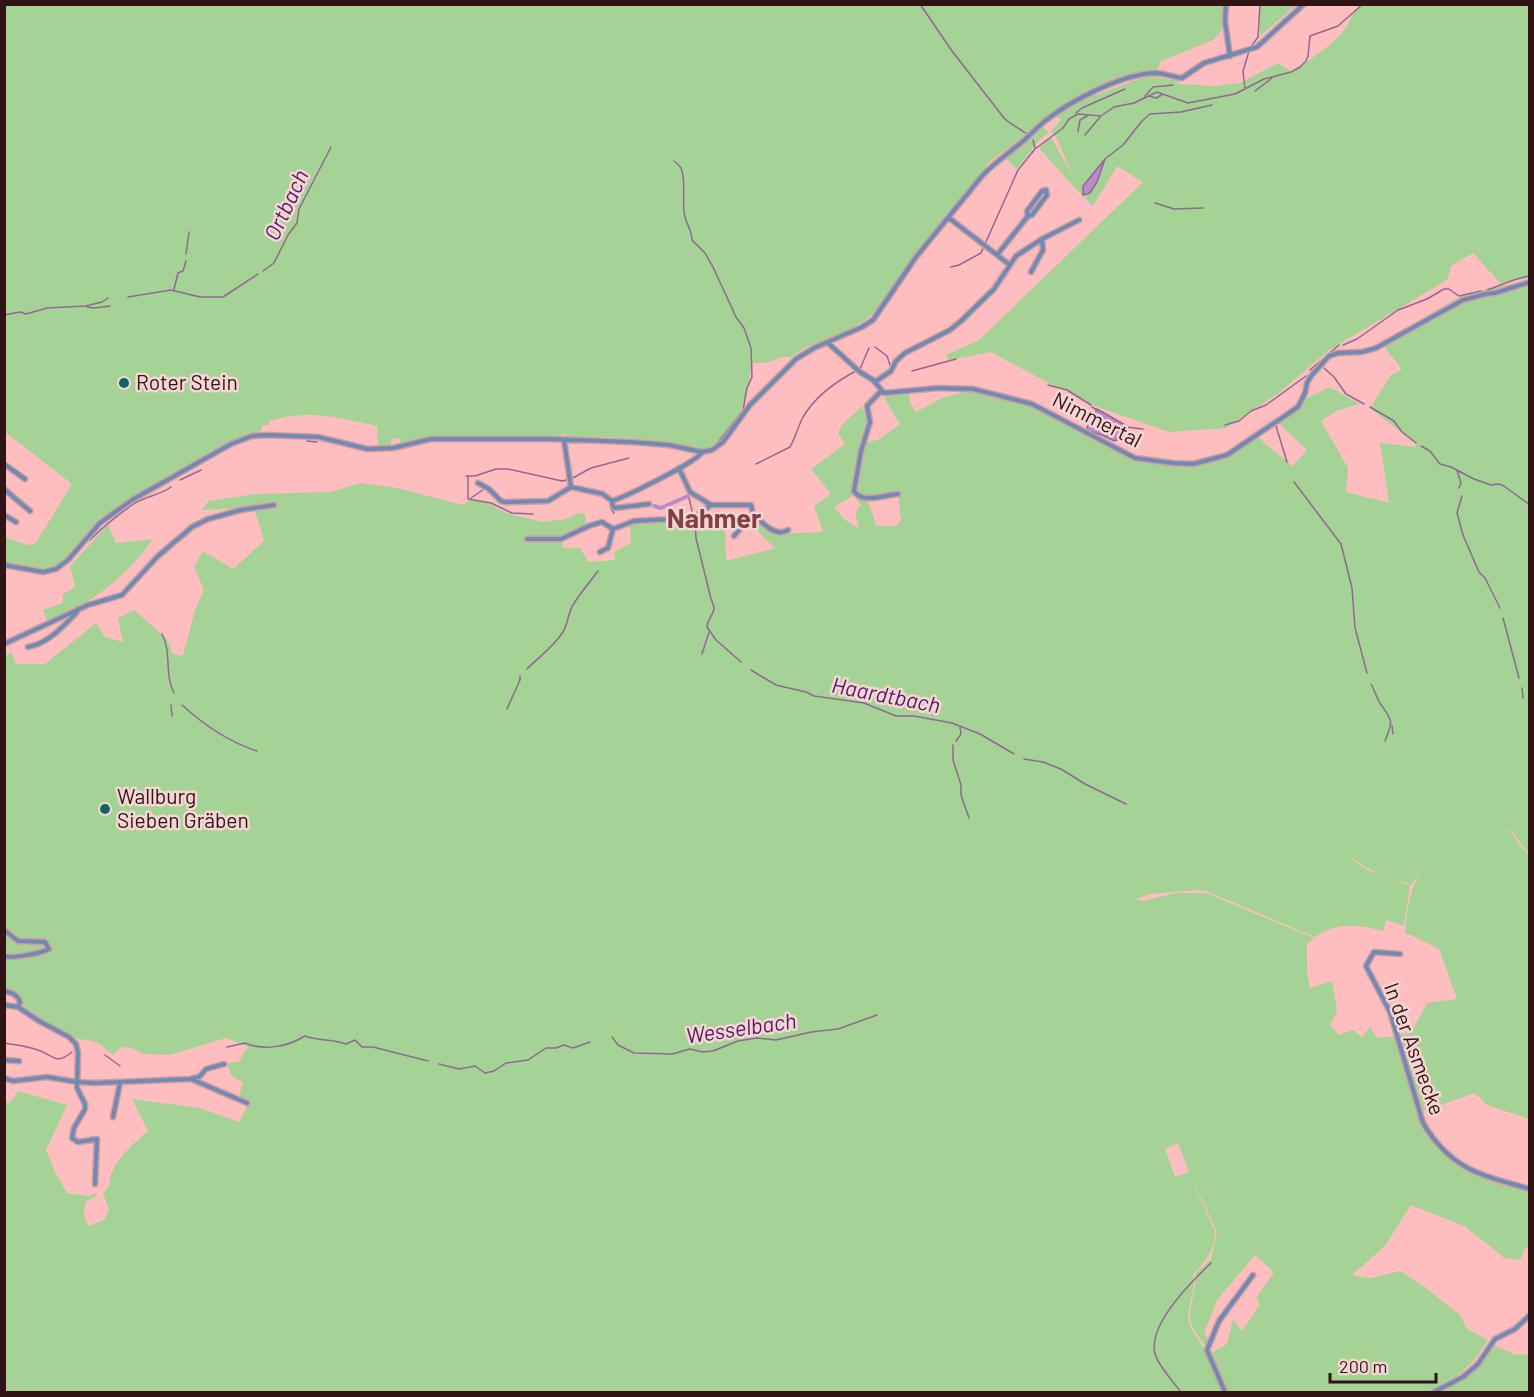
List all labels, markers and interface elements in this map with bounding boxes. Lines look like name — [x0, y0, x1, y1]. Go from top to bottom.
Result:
water label: Ortbach — [257, 165, 313, 244]
place label: Roter Stein — [136, 369, 238, 394]
marker: Roter Stein — [117, 376, 131, 390]
street label: Nimmertal — [1049, 386, 1146, 452]
district label: Nahmer — [667, 501, 762, 533]
water label: Haardtbach — [830, 671, 943, 717]
place label: Wallburg Sieben Gräben — [117, 783, 249, 832]
marker: Wallburg Sieben Gräben — [98, 802, 112, 816]
street label: In der Asmecke — [1380, 979, 1451, 1118]
water label: Wesselbach — [684, 1006, 798, 1048]
scale bar — [1330, 1346, 1436, 1384]
text: 200 m — [1339, 1355, 1387, 1377]

